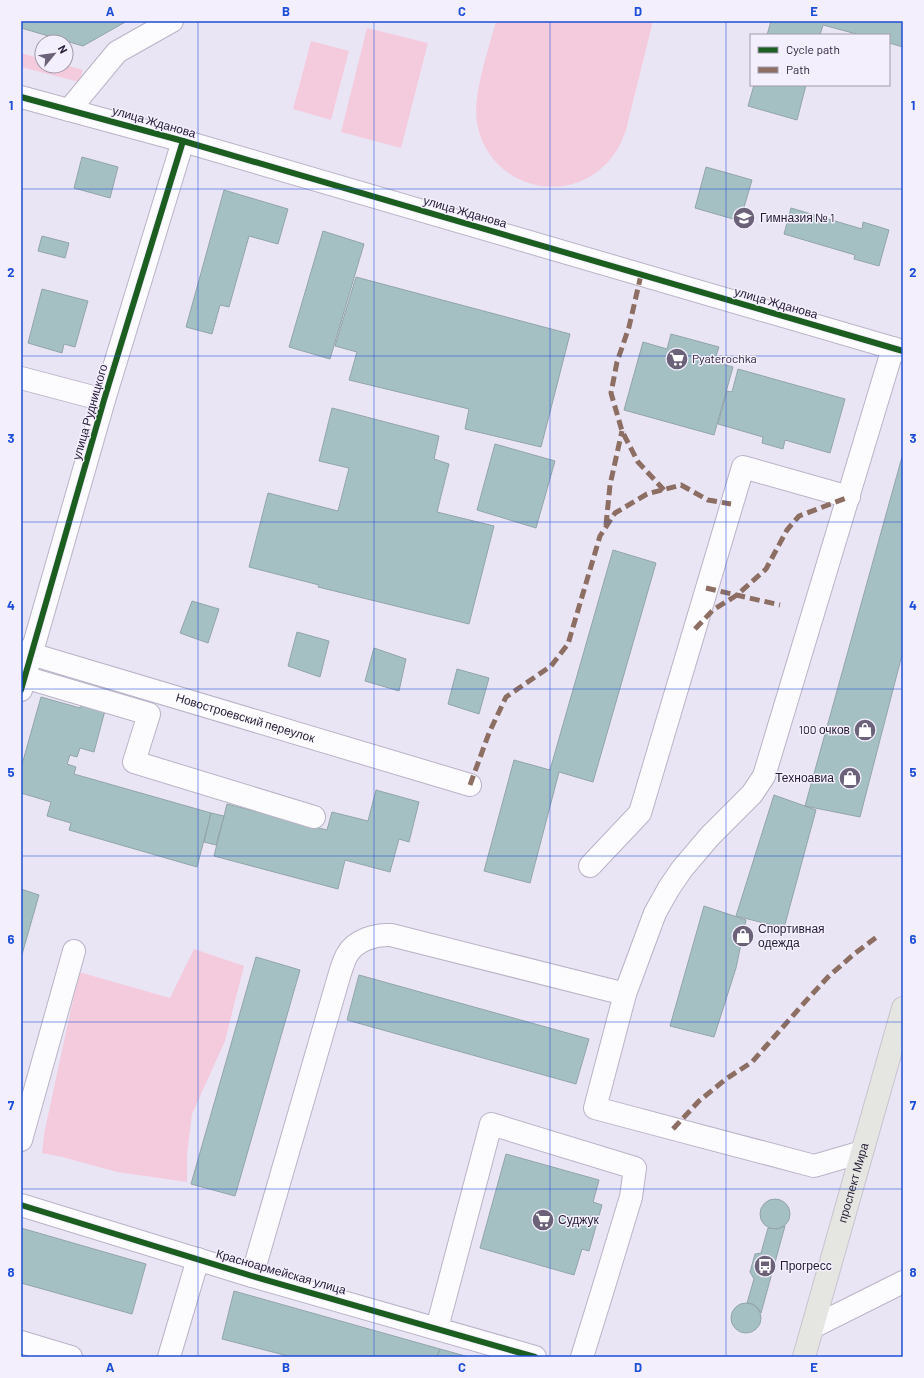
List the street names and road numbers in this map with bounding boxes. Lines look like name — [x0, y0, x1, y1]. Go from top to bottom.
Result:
street label: улица Жданова — [111, 102, 198, 141]
street label: улица Жданова — [422, 192, 509, 231]
street label: улица Жданова — [733, 283, 820, 322]
street label: улица Рудницкого — [69, 362, 110, 462]
street label: Новостроевский переулок — [174, 690, 317, 745]
street label: проспект Мира — [834, 1141, 871, 1224]
street label: Красноармейская улица — [214, 1246, 348, 1297]

